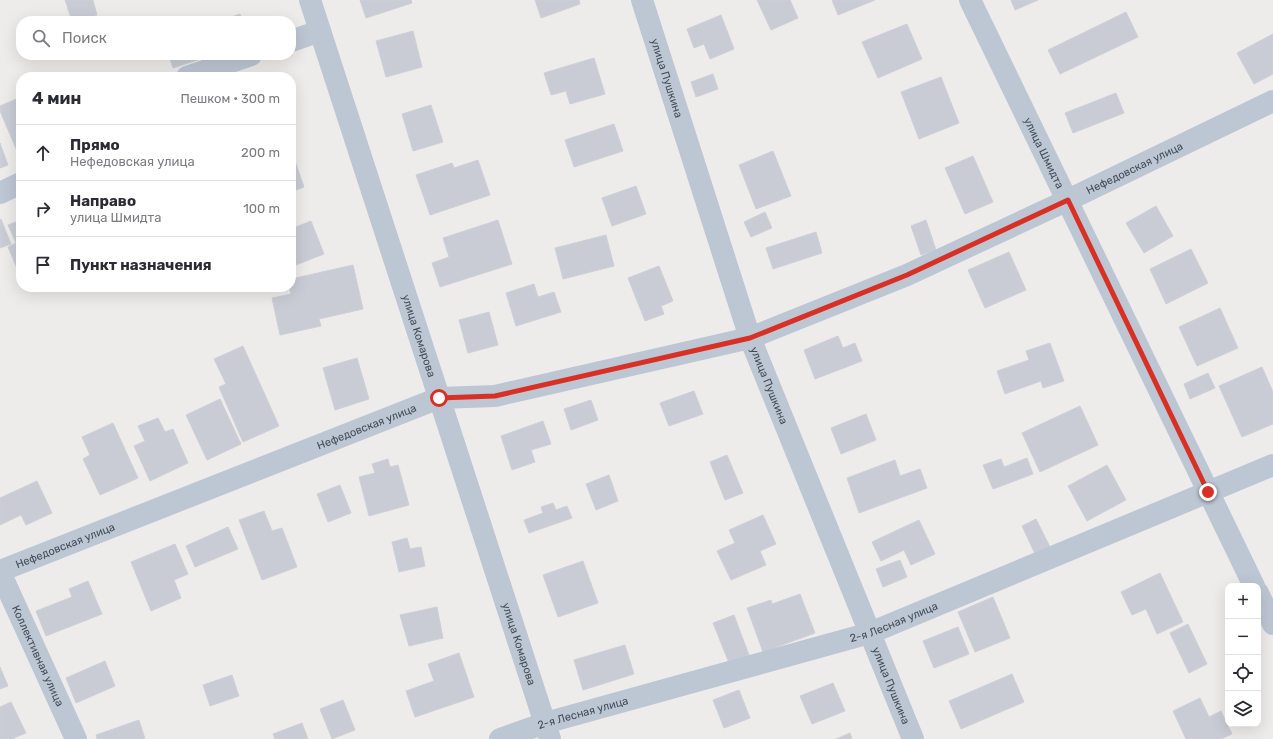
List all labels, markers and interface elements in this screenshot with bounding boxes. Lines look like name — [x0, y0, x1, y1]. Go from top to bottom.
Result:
search box — [16, 16, 296, 60]
icon: search — [30, 27, 52, 49]
text: Поиск — [62, 29, 107, 47]
street label: улица Пушкина — [648, 37, 686, 119]
text: 4 мин — [32, 88, 81, 108]
text: Пешком · 300 m — [180, 91, 280, 106]
street label: улица Шмидта — [1021, 115, 1067, 191]
text: Прямо — [70, 136, 120, 154]
street label: Нефедовская улица — [1084, 139, 1185, 197]
icon: ahead — [32, 142, 54, 164]
text: 200 m — [241, 145, 280, 160]
text: Нефедовская улица — [70, 154, 195, 169]
text: Направо — [70, 192, 136, 210]
icon: right — [32, 198, 54, 220]
text: 100 m — [243, 201, 280, 216]
text: улица Шмидта — [70, 210, 161, 225]
icon: arrive — [32, 254, 54, 276]
text: Пункт назначения — [70, 256, 212, 274]
street label: улица Комарова — [400, 293, 439, 379]
street label: улица Пушкина — [748, 345, 791, 426]
route start — [430, 389, 448, 407]
street label: Нефедовская улица — [315, 401, 418, 452]
route end — [1199, 483, 1217, 501]
street label: Нефедовская улица — [14, 520, 117, 571]
map controls — [1225, 583, 1261, 727]
button: + — [1225, 583, 1261, 619]
street label: 2-я Лесная улица — [848, 599, 940, 645]
street label: улица Комарова — [500, 601, 539, 687]
street label: Коллективная улица — [10, 603, 67, 708]
button: − — [1225, 619, 1261, 655]
street label: улица Пушкина — [870, 645, 913, 726]
button: locate — [1225, 655, 1261, 691]
button: layers — [1225, 691, 1261, 727]
street label: 2-я Лесная улица — [536, 694, 630, 732]

